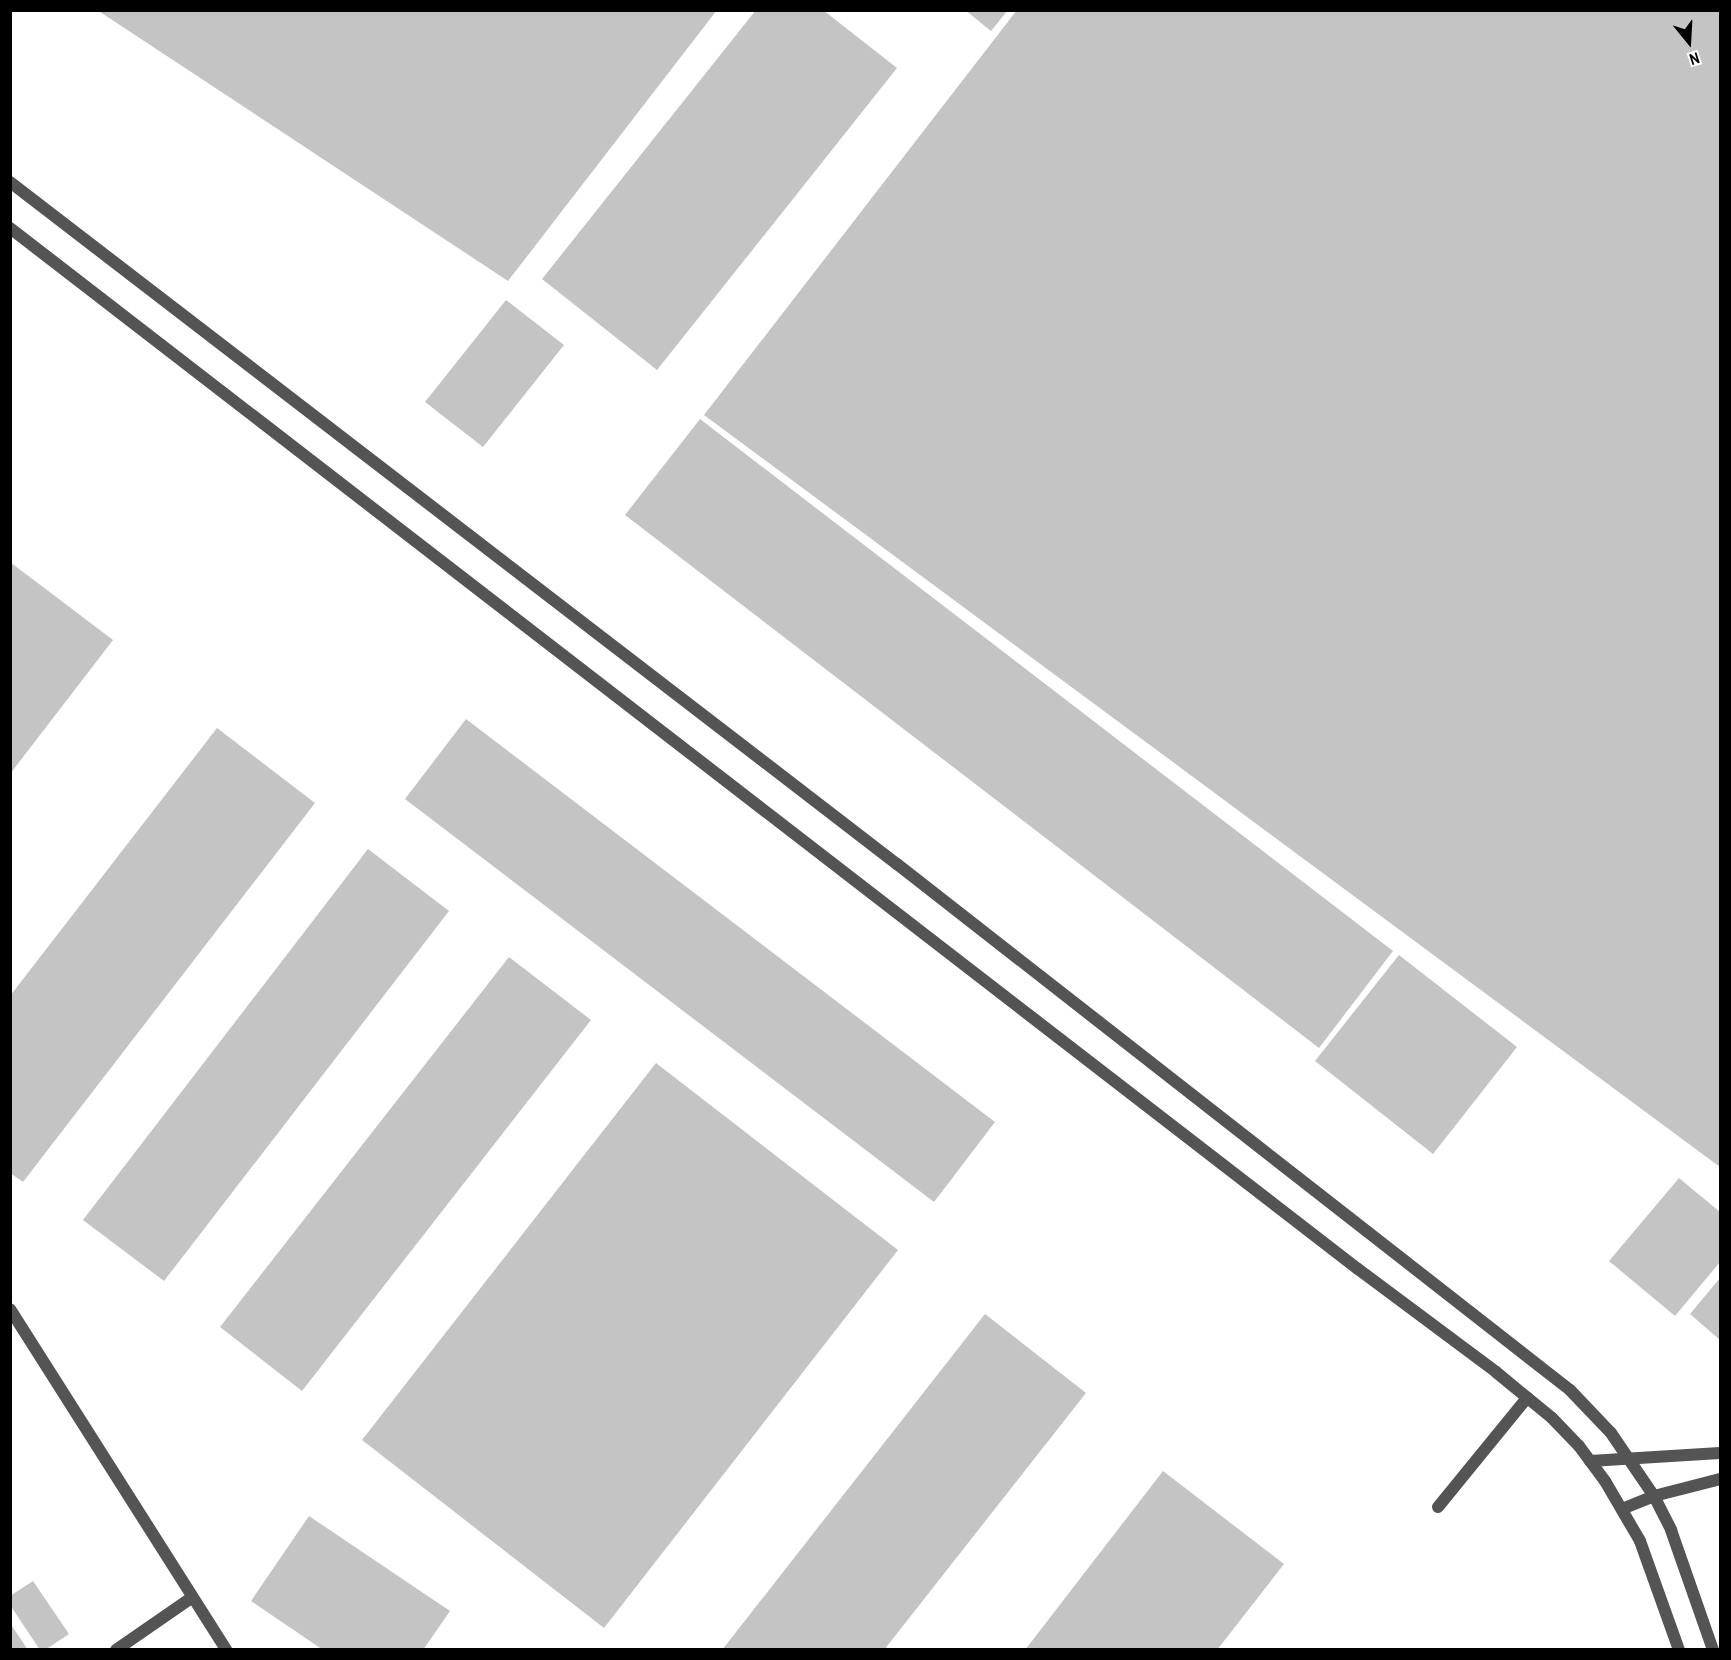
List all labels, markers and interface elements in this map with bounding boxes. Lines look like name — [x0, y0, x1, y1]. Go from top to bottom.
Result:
north arrow — [1659, 12, 1719, 72]
text: N — [1687, 47, 1702, 71]

